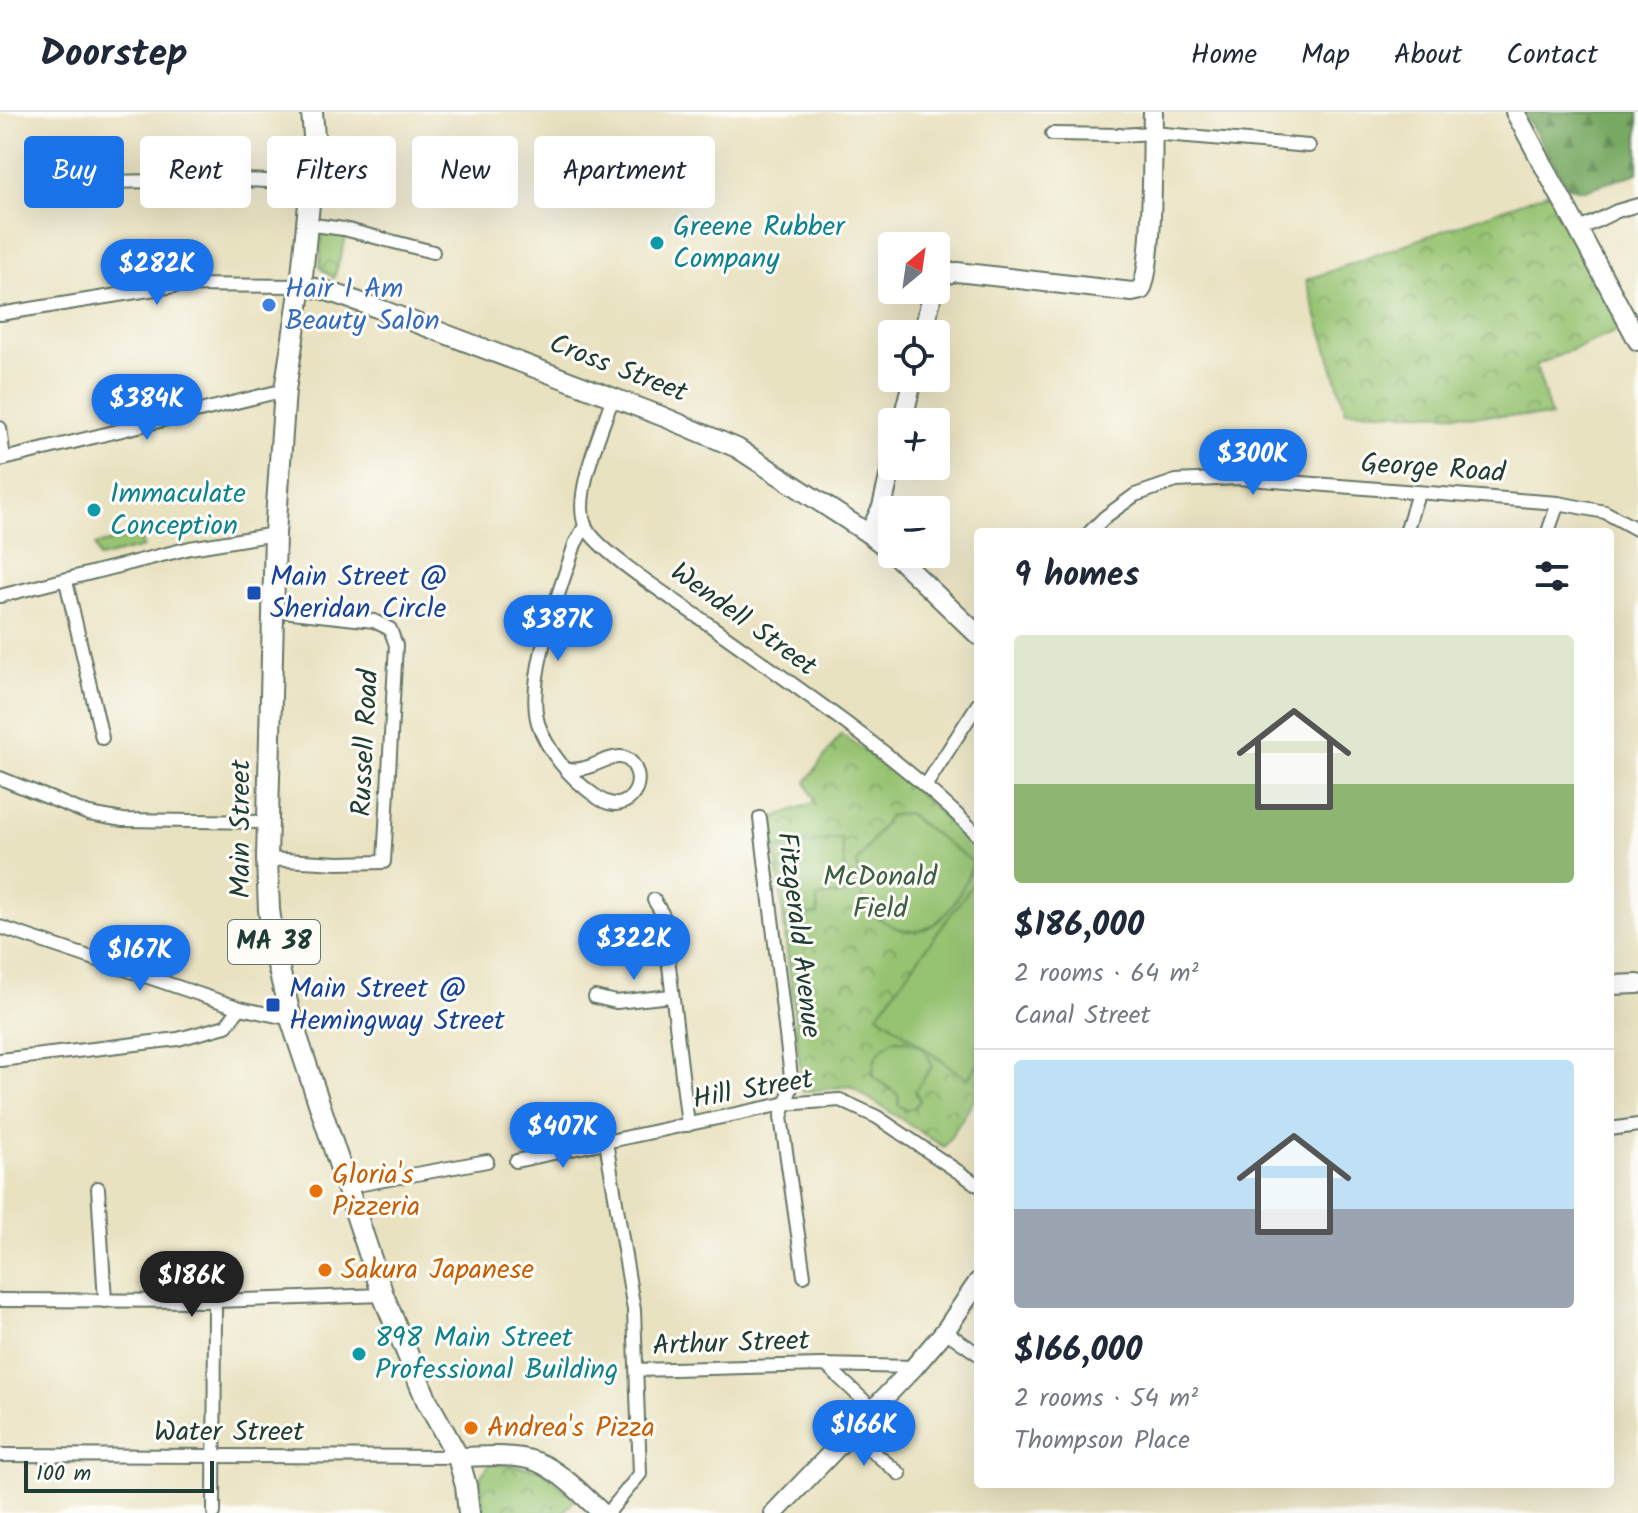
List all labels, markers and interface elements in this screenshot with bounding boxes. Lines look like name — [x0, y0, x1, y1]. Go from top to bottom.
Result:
text: Doorstep — [40, 25, 188, 85]
text: Home — [1191, 33, 1257, 78]
text: Map — [1301, 33, 1350, 78]
text: About — [1394, 33, 1462, 78]
text: Contact — [1506, 33, 1598, 78]
chip: Buy — [24, 136, 124, 208]
chip: Rent — [140, 136, 251, 208]
chip: Filters — [267, 136, 396, 208]
chip: New — [412, 136, 518, 208]
chip: Apartment — [534, 136, 715, 208]
place label: Greene Rubber Company — [673, 205, 846, 282]
north arrow — [878, 232, 950, 304]
map controls — [878, 232, 950, 568]
marker: Greene Rubber Company — [648, 234, 666, 252]
pin: $282K — [101, 239, 213, 307]
text: $282K — [119, 244, 195, 286]
place label: Hair I Am Beauty Salon — [285, 267, 440, 344]
marker: Hair I Am Beauty Salon — [260, 296, 278, 314]
button: locate — [878, 320, 950, 392]
street label: Cross Street — [542, 322, 695, 416]
pin: $384K — [91, 374, 203, 442]
text: $384K — [110, 379, 184, 421]
button: + — [878, 408, 950, 480]
pin: $300K — [1197, 429, 1309, 497]
text: $300K — [1217, 434, 1289, 476]
street label: George Road — [1359, 441, 1508, 497]
place label: Immaculate Conception — [110, 472, 246, 549]
button: − — [878, 496, 950, 568]
marker: Immaculate Conception — [85, 501, 103, 519]
text: 9 homes — [1014, 549, 1139, 603]
street label: Wendell Street — [660, 551, 827, 689]
icon: filters — [1530, 554, 1574, 598]
place label: Main Street @ Sheridan Circle — [270, 555, 447, 632]
marker: Main Street @ Sheridan Circle — [245, 584, 263, 602]
pin: $387K — [502, 595, 614, 663]
text: $387K — [522, 600, 594, 642]
street label: Russell Road — [340, 667, 392, 818]
icon: home — [1222, 687, 1366, 831]
street label: Main Street — [219, 758, 264, 899]
street label: Fitzgerald Avenue — [763, 829, 833, 1041]
park label: McDonald Field — [823, 855, 938, 932]
text: $186,000 — [1014, 899, 1144, 953]
pin: $322K — [578, 914, 690, 982]
text: $322K — [596, 919, 672, 961]
road number: MA 38 — [228, 920, 320, 964]
pin: $167K — [84, 925, 196, 993]
text: $167K — [107, 930, 173, 972]
text: 2 rooms · 64 m² — [1014, 953, 1198, 995]
place label: Main Street @ Hemingway Street — [289, 967, 506, 1044]
text: Canal Street — [1014, 995, 1151, 1037]
marker: Main Street @ Hemingway Street — [264, 996, 282, 1014]
street label: Hill Street — [689, 1057, 818, 1123]
pin: $407K — [507, 1102, 619, 1170]
text: $407K — [528, 1107, 598, 1149]
icon: home — [1222, 1112, 1366, 1256]
place label: Gloria's Pizzeria — [332, 1153, 420, 1230]
marker: Gloria's Pizzeria — [307, 1182, 325, 1200]
place label: Sakura Japanese — [341, 1248, 534, 1293]
pin: $186K — [136, 1251, 248, 1319]
text: $186K — [158, 1256, 226, 1298]
marker: Sakura Japanese — [316, 1261, 334, 1279]
place label: 898 Main Street Professional Building — [375, 1316, 618, 1393]
street label: Arthur Street — [652, 1319, 811, 1369]
text: $166,000 — [1014, 1324, 1143, 1378]
marker: 898 Main Street Professional Building — [350, 1345, 368, 1363]
text: 2 rooms · 54 m² — [1014, 1378, 1198, 1420]
pin: $166K — [808, 1400, 920, 1468]
text: $166K — [830, 1405, 898, 1447]
place label: Andrea's Pizza — [487, 1406, 655, 1451]
street label: Water Street — [154, 1410, 305, 1455]
marker: Andrea's Pizza — [462, 1419, 480, 1437]
text: Thompson Place — [1014, 1420, 1190, 1462]
scale bar — [24, 1457, 214, 1493]
text: 100 m — [36, 1457, 91, 1492]

